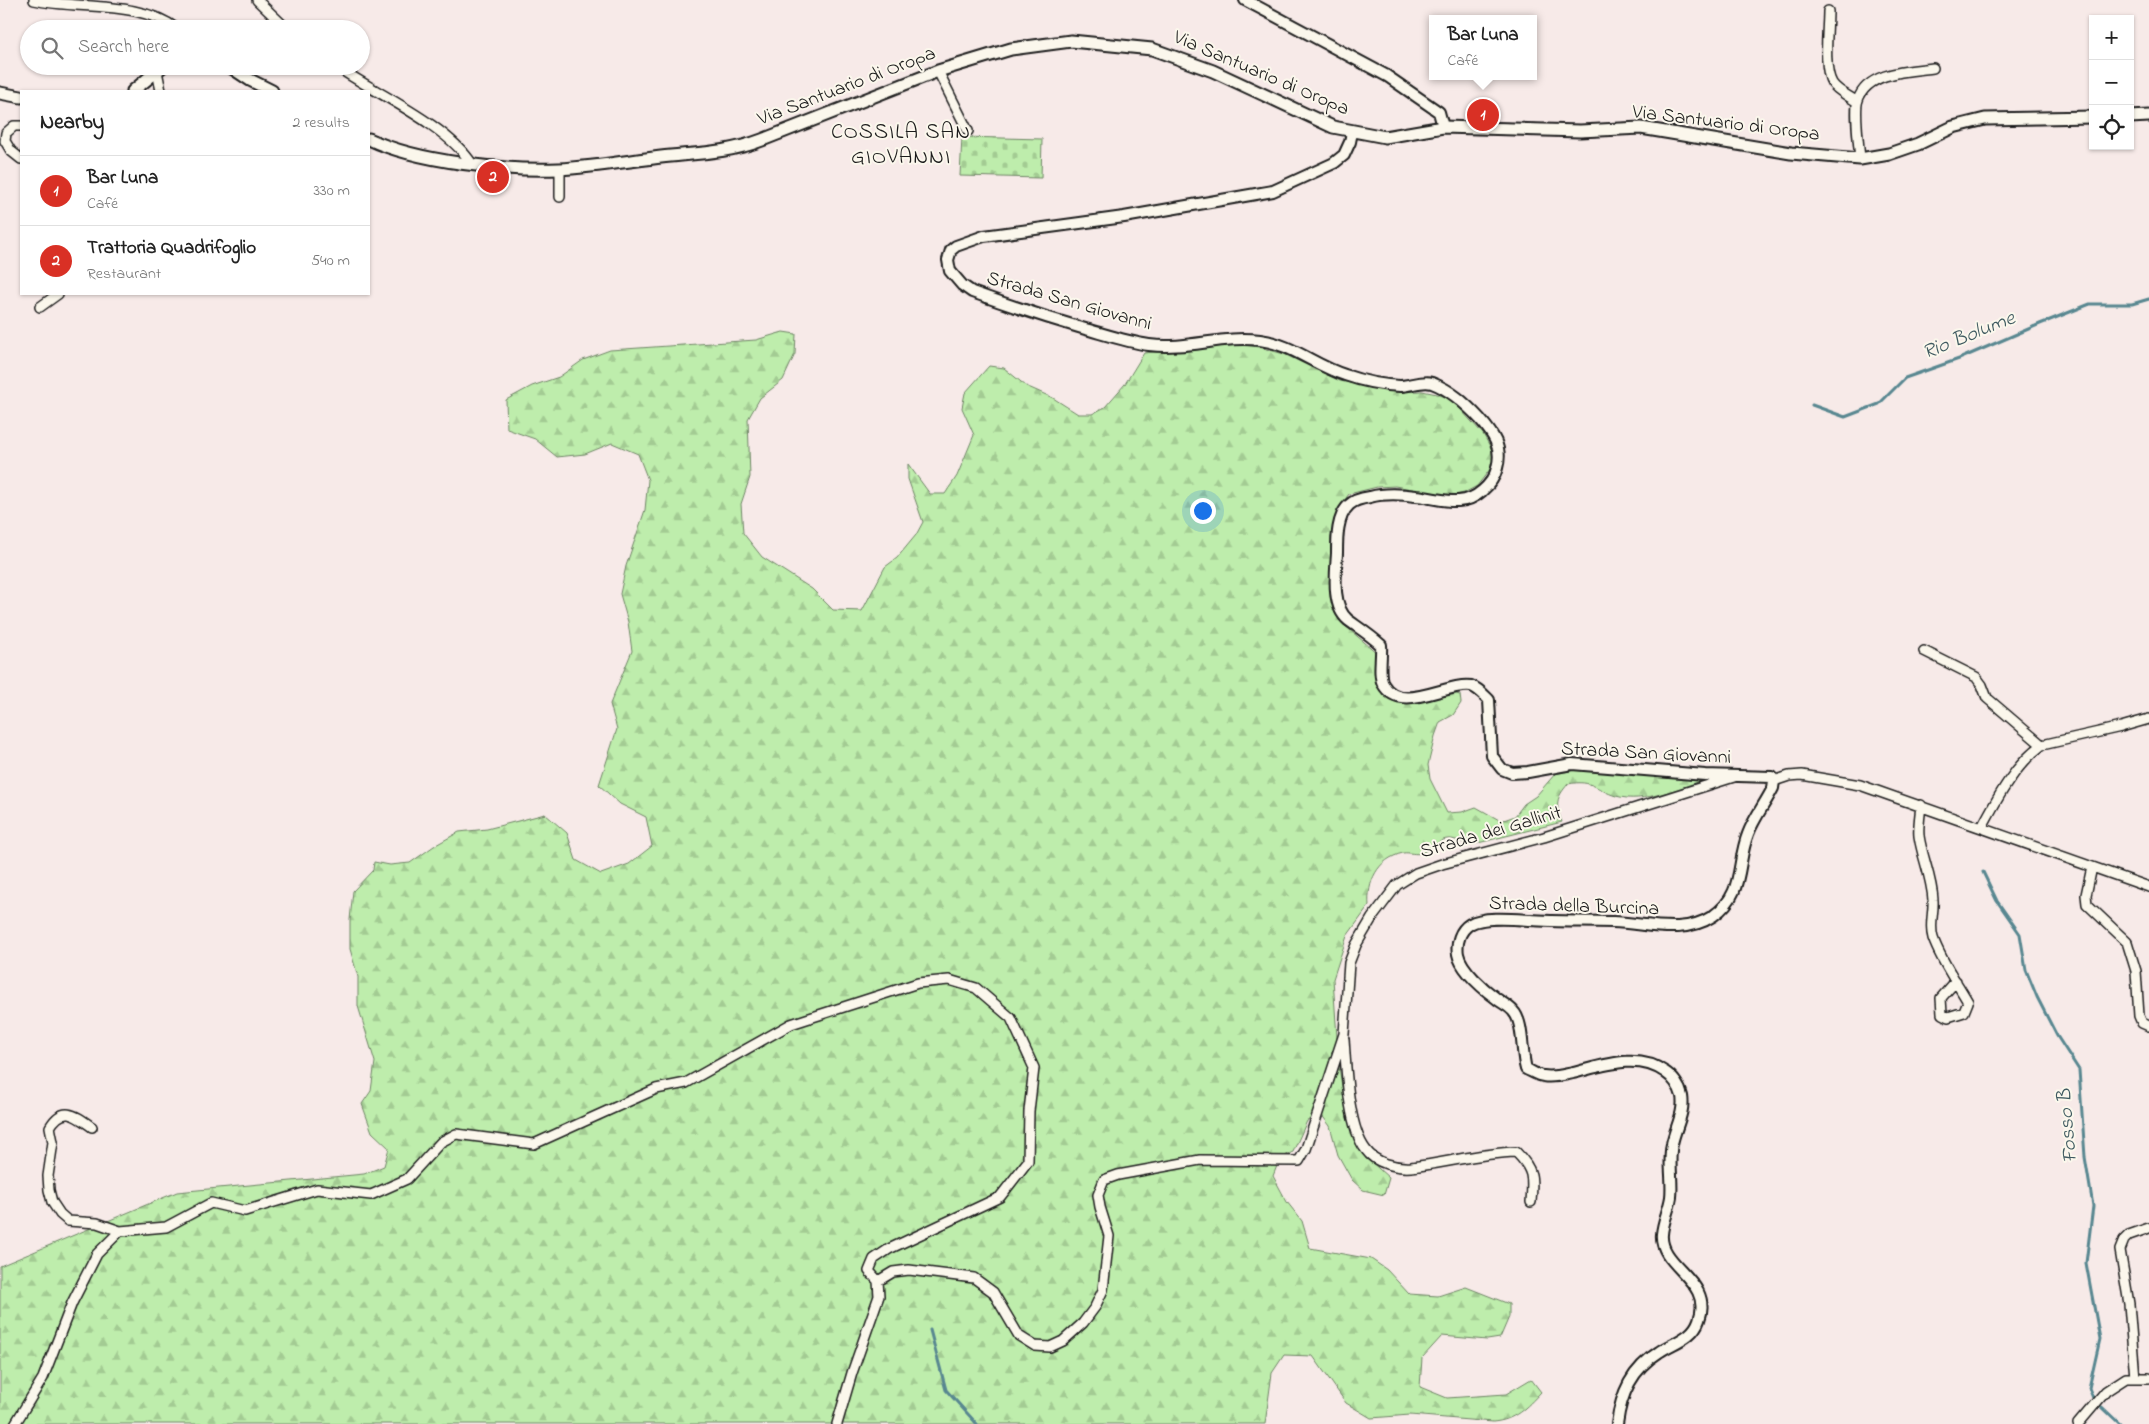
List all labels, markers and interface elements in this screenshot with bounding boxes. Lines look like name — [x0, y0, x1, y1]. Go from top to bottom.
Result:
popup — [1429, 15, 1537, 80]
map controls — [2089, 15, 2134, 150]
button: + — [2089, 15, 2134, 60]
search box — [20, 20, 370, 75]
text: Bar Luna — [1447, 22, 1519, 49]
street label: Via Santuario di Oropa — [1168, 23, 1354, 124]
icon: search — [38, 34, 66, 62]
text: Search here — [78, 34, 169, 61]
street label: Via Santuario di Oropa — [753, 40, 940, 135]
text: Café — [1447, 49, 1478, 73]
button: − — [2089, 60, 2134, 105]
pin: 1 — [1467, 96, 1499, 134]
street label: Via Santuario di Oropa — [1630, 98, 1821, 150]
button: locate — [2089, 105, 2134, 150]
text: Nearby — [40, 108, 104, 138]
text: 2 results — [292, 111, 350, 135]
district label: COSSILA SAN GIOVANNI — [831, 117, 971, 174]
pin: 2 — [477, 158, 509, 196]
text: Bar Luna — [87, 165, 158, 192]
text: 1 — [53, 179, 59, 203]
text: 330 m — [313, 179, 350, 203]
text: Café — [87, 192, 118, 216]
text: Trattoria Quadrifoglio — [87, 235, 256, 262]
text: 2 — [52, 249, 60, 273]
text: 540 m — [311, 249, 350, 273]
text: Restaurant — [87, 262, 161, 286]
street label: Strada San Giovanni — [983, 265, 1155, 339]
water label: Rio Bolume — [1918, 303, 2021, 368]
your location — [1190, 498, 1216, 524]
street label: Strada San Giovanni — [1560, 735, 1732, 773]
street label: Strada dei Gallinit — [1417, 799, 1566, 867]
street label: Strada della Burcina — [1488, 890, 1660, 924]
water label: Fosso B — [2050, 1087, 2086, 1164]

